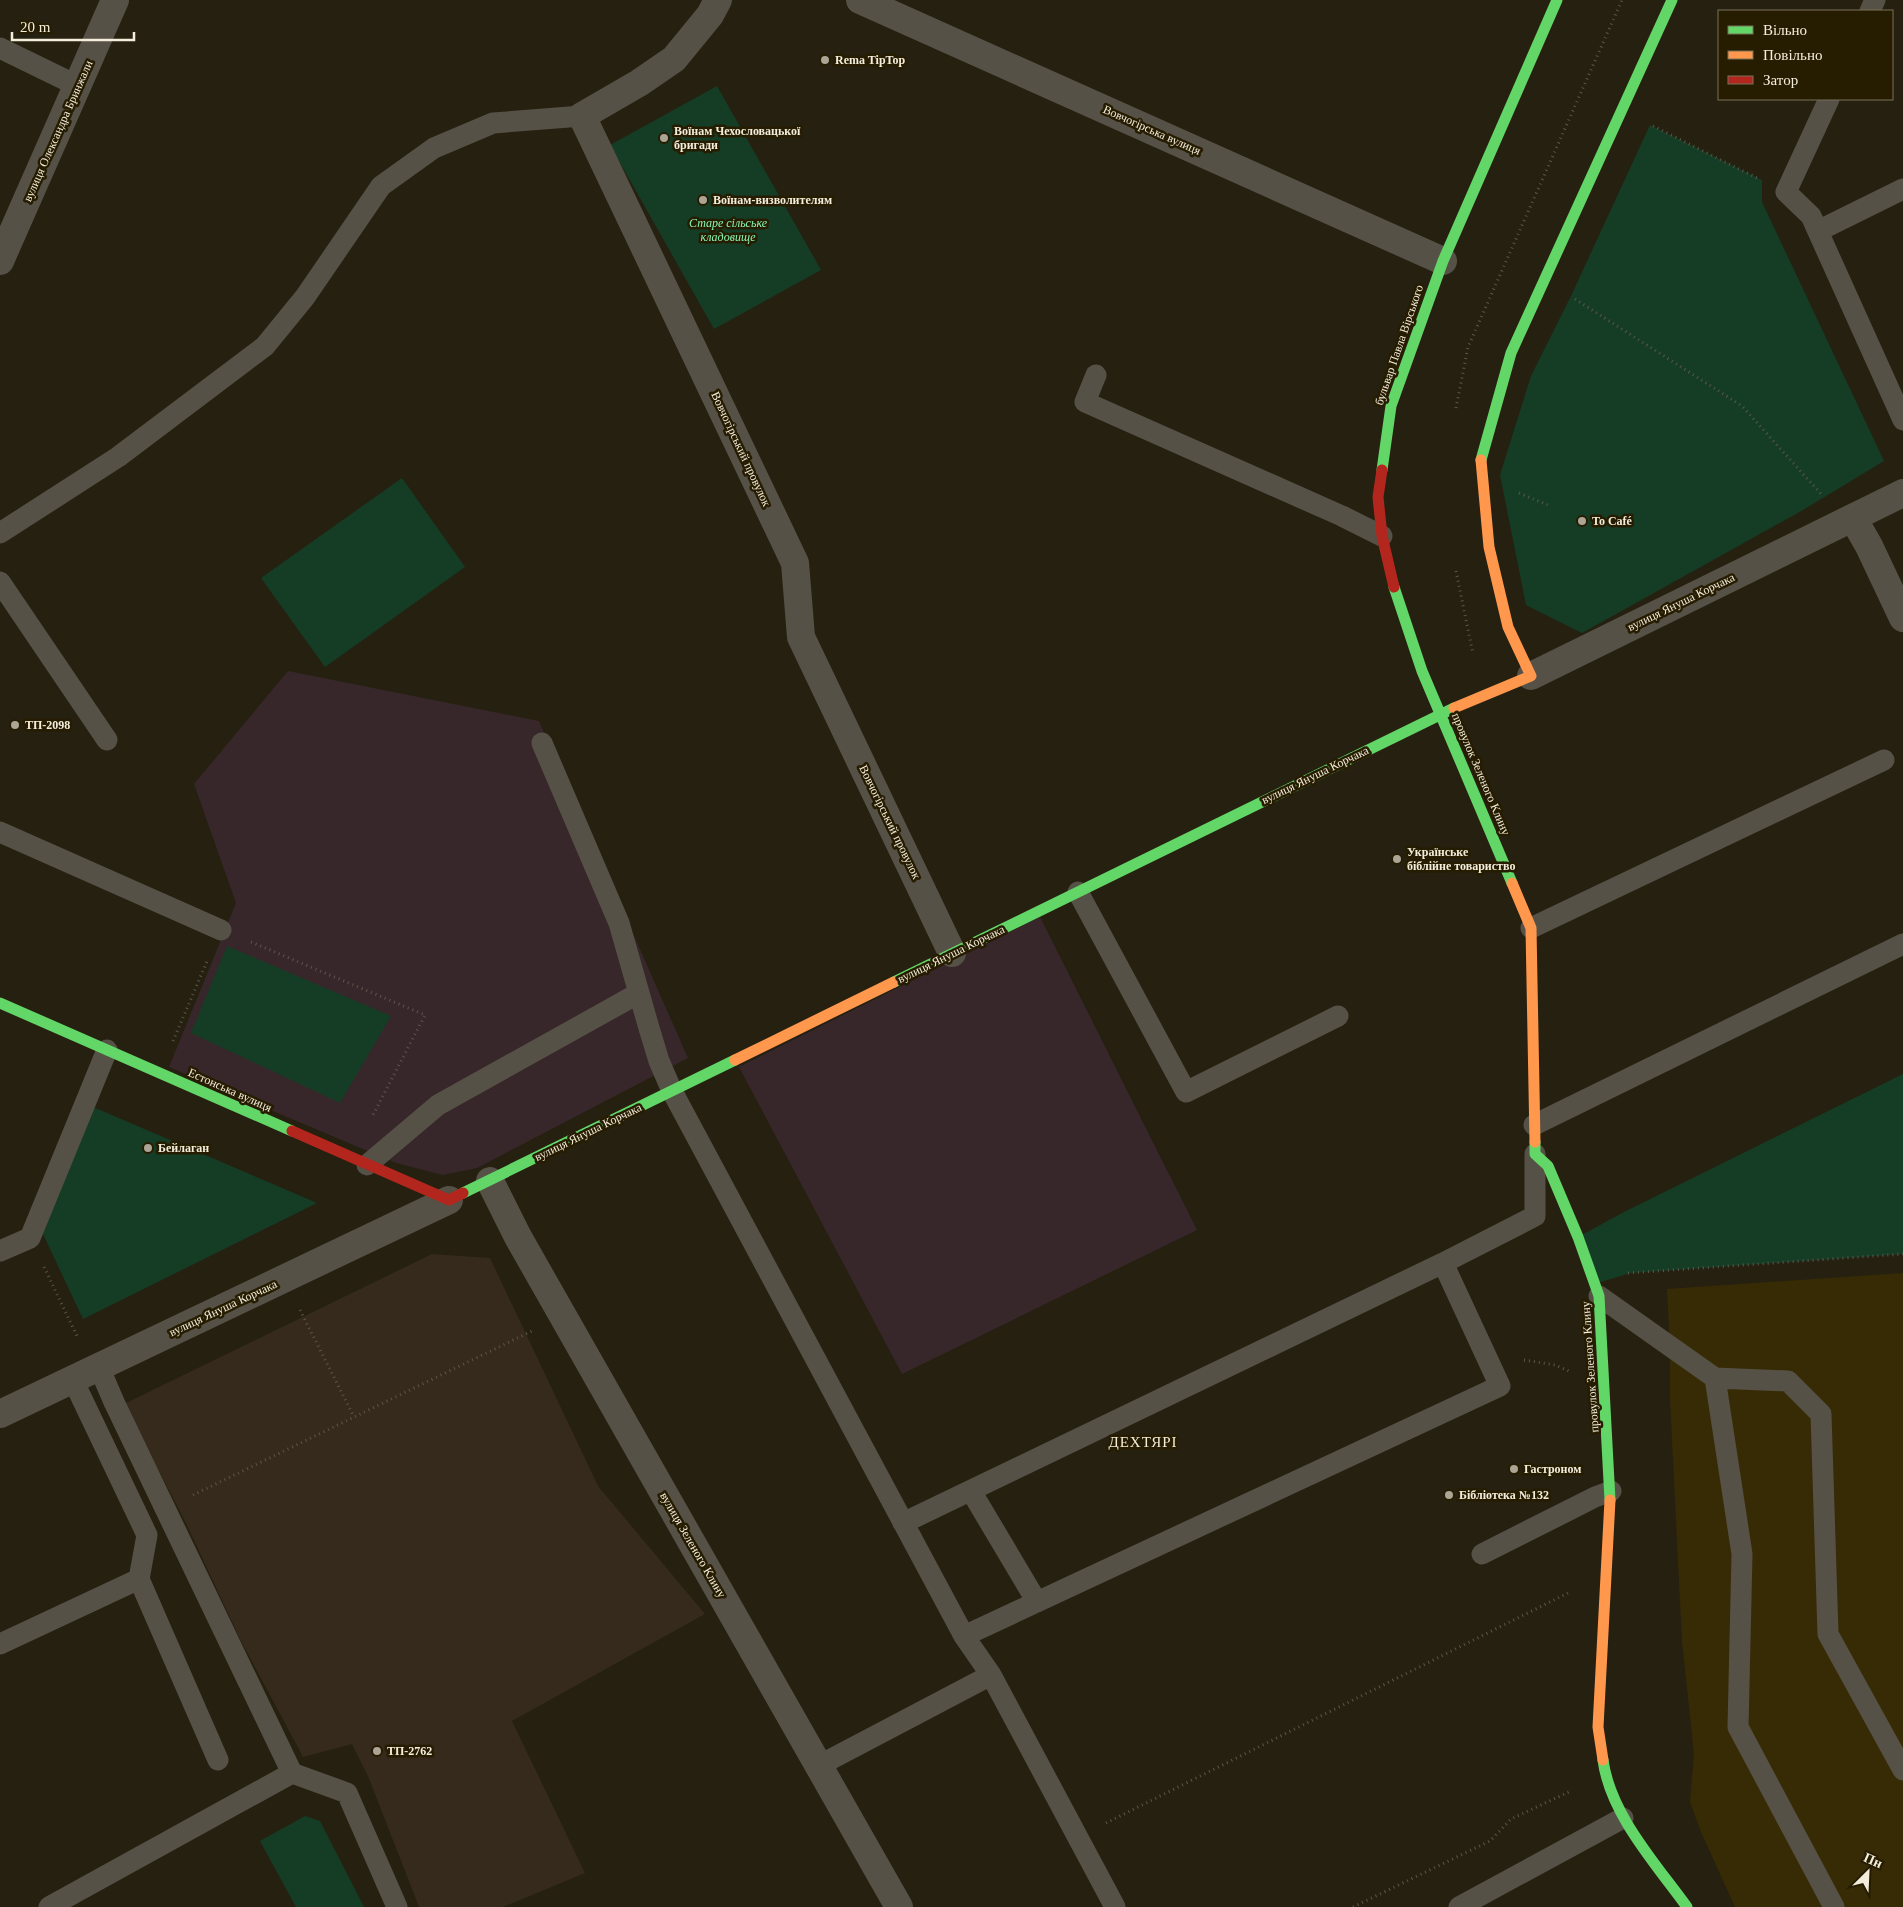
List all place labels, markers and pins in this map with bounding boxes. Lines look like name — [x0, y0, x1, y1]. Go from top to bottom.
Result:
place label: Rema TipTop — [835, 53, 905, 67]
marker: Rema TipTop — [819, 54, 831, 66]
place label: Воїнам Чехословацької бригади — [674, 124, 801, 152]
marker: Воїнам Чехословацької бригади — [658, 132, 670, 144]
place label: Воїнам-визволителям — [713, 193, 832, 207]
marker: Воїнам-визволителям — [697, 194, 709, 206]
place label: To Café — [1592, 514, 1633, 528]
marker: To Café — [1576, 515, 1588, 527]
place label: ТП-2098 — [25, 718, 70, 732]
marker: ТП-2098 — [9, 719, 21, 731]
place label: Українське біблійне товариство — [1407, 845, 1515, 873]
marker: Українське біблійне товариство — [1391, 853, 1403, 865]
place label: Бейлаган — [158, 1141, 209, 1155]
marker: Бейлаган — [142, 1142, 154, 1154]
place label: Гастроном — [1524, 1462, 1581, 1476]
marker: Гастроном — [1508, 1463, 1520, 1475]
place label: Бібліотека №132 — [1459, 1488, 1549, 1502]
marker: Бібліотека №132 — [1443, 1489, 1455, 1501]
place label: ТП-2762 — [387, 1744, 432, 1758]
marker: ТП-2762 — [371, 1745, 383, 1757]

